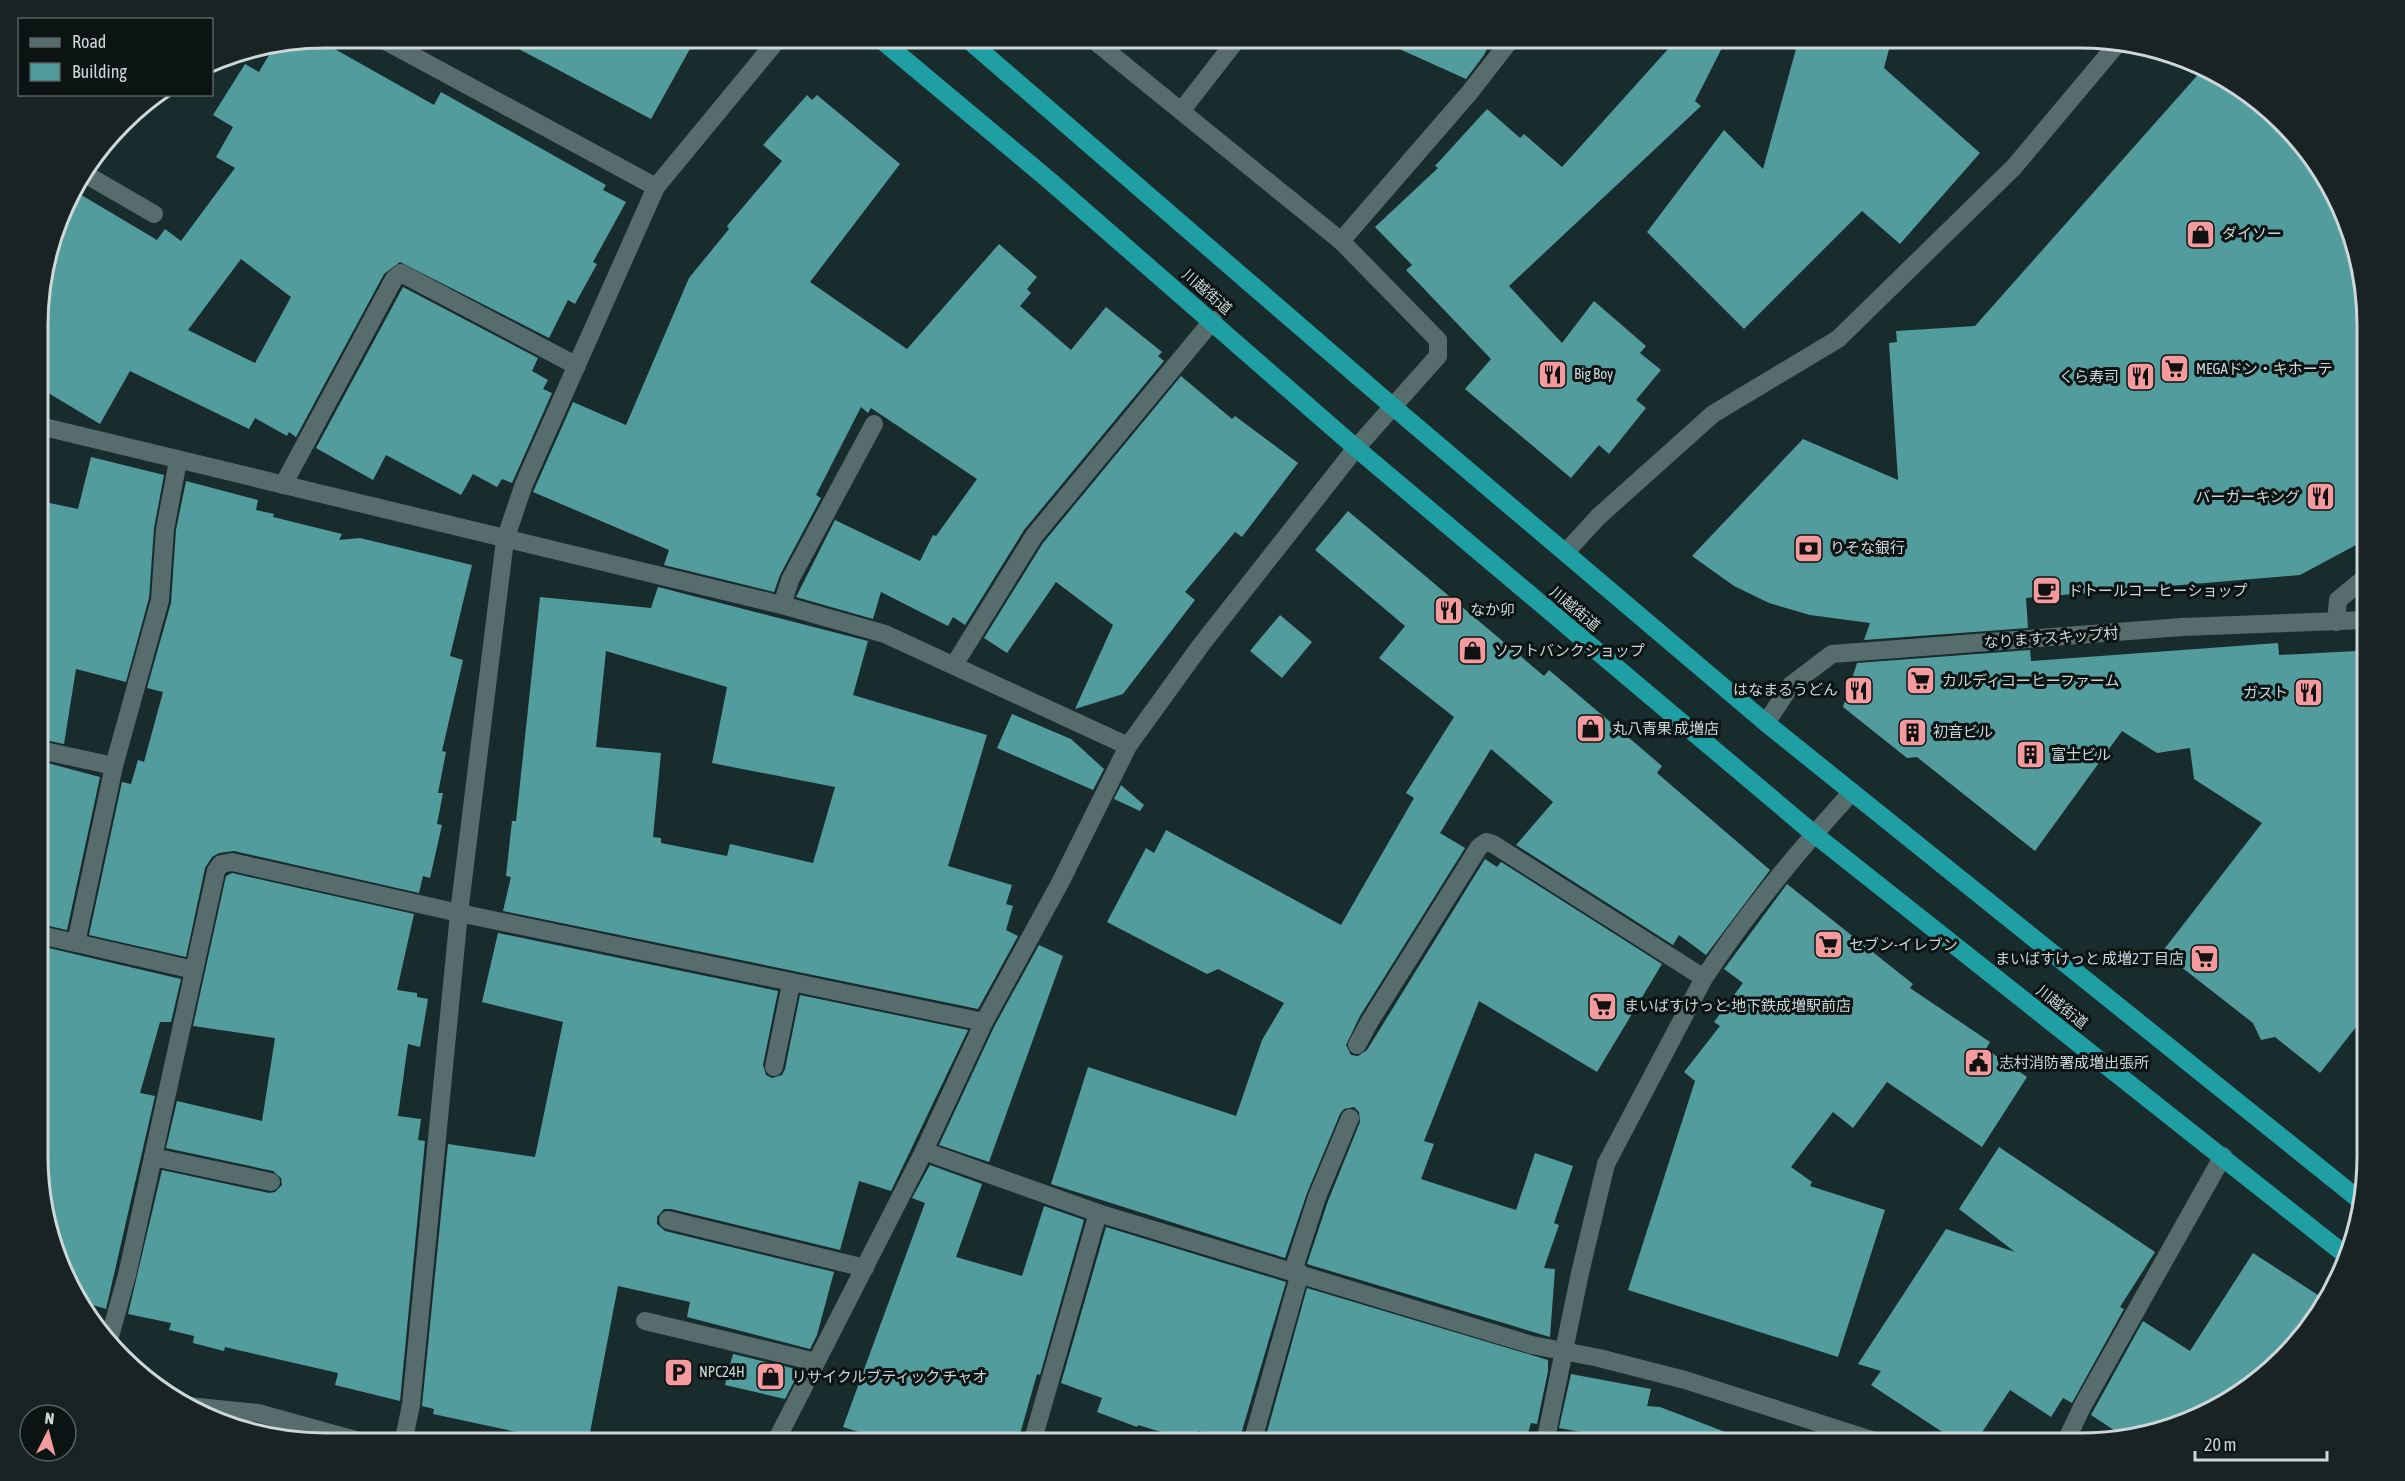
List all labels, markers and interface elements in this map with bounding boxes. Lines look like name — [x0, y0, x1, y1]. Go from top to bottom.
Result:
legend — [18, 18, 213, 96]
text: Road — [72, 31, 106, 52]
text: Building — [72, 61, 127, 82]
shop icon: ダイソー — [2185, 218, 2217, 250]
place label: ダイソー — [2222, 225, 2282, 242]
street label: 川越街道 — [1179, 266, 1236, 318]
supermarket icon: MEGAドン・キホーテ — [2159, 353, 2191, 385]
restaurant icon: Big Boy — [1537, 358, 1569, 390]
place label: MEGAドン・キホーテ — [2196, 360, 2333, 377]
restaurant icon: くら寿司 — [2124, 361, 2156, 393]
place label: Big Boy — [1574, 365, 1613, 382]
place label: くら寿司 — [2059, 368, 2119, 385]
restaurant icon: バーガーキング — [2305, 481, 2337, 513]
place label: バーガーキング — [2195, 488, 2300, 505]
bank icon: りそな銀行 — [1793, 532, 1825, 564]
place label: りそな銀行 — [1830, 539, 1905, 556]
cafe icon: ドトールコーヒーショップ — [2031, 575, 2063, 607]
place label: ドトールコーヒーショップ — [2068, 582, 2247, 599]
street label: 川越街道 — [1547, 583, 1604, 634]
restaurant icon: なか卯 — [1433, 594, 1465, 626]
place label: なか卯 — [1470, 601, 1515, 618]
street label: なりますスキップ村 — [1983, 624, 2119, 651]
shop icon: ソフトバンクショップ — [1457, 635, 1489, 667]
place label: ソフトバンクショップ — [1494, 642, 1645, 659]
supermarket icon: カルディコーヒーファーム — [1905, 665, 1937, 697]
place label: カルディコーヒーファーム — [1942, 672, 2120, 689]
restaurant icon: はなまるうどん — [1843, 674, 1875, 706]
restaurant icon: ガスト — [2293, 677, 2325, 709]
place label: はなまるうどん — [1733, 681, 1838, 698]
place label: ガスト — [2243, 684, 2288, 701]
shop icon: 丸八青果 成増店 — [1575, 713, 1607, 745]
building icon: 初音ビル — [1896, 716, 1928, 748]
place label: 丸八青果 成増店 — [1612, 720, 1719, 737]
place label: 初音ビル — [1933, 723, 1993, 740]
building icon: 富士ビル — [2014, 739, 2046, 771]
place label: 富士ビル — [2051, 746, 2111, 763]
supermarket icon: セブン-イレブン — [1812, 929, 1844, 961]
place label: セブン-イレブン — [1849, 936, 1958, 953]
supermarket icon: まいばすけっと 成増2丁目店 — [2189, 943, 2221, 975]
place label: まいばすけっと 成増2丁目店 — [1995, 950, 2184, 967]
street label: 川越街道 — [2033, 981, 2091, 1032]
supermarket icon: まいばすけっと 地下鉄成増駅前店 — [1587, 990, 1619, 1022]
place label: まいばすけっと 地下鉄成増駅前店 — [1624, 997, 1851, 1014]
public building icon: 志村消防署成増出張所 — [1962, 1047, 1994, 1079]
place label: 志村消防署成増出張所 — [1999, 1054, 2149, 1071]
parking icon: NPC24H — [662, 1356, 694, 1388]
shop icon: リサイクルブティック チャオ — [755, 1361, 787, 1393]
place label: NPC24H — [699, 1363, 745, 1380]
place label: リサイクルブティック チャオ — [792, 1368, 987, 1385]
north arrow — [18, 1403, 78, 1463]
text: N — [44, 1409, 55, 1428]
scale bar — [2195, 1424, 2327, 1462]
text: 20 m — [2204, 1434, 2236, 1455]

